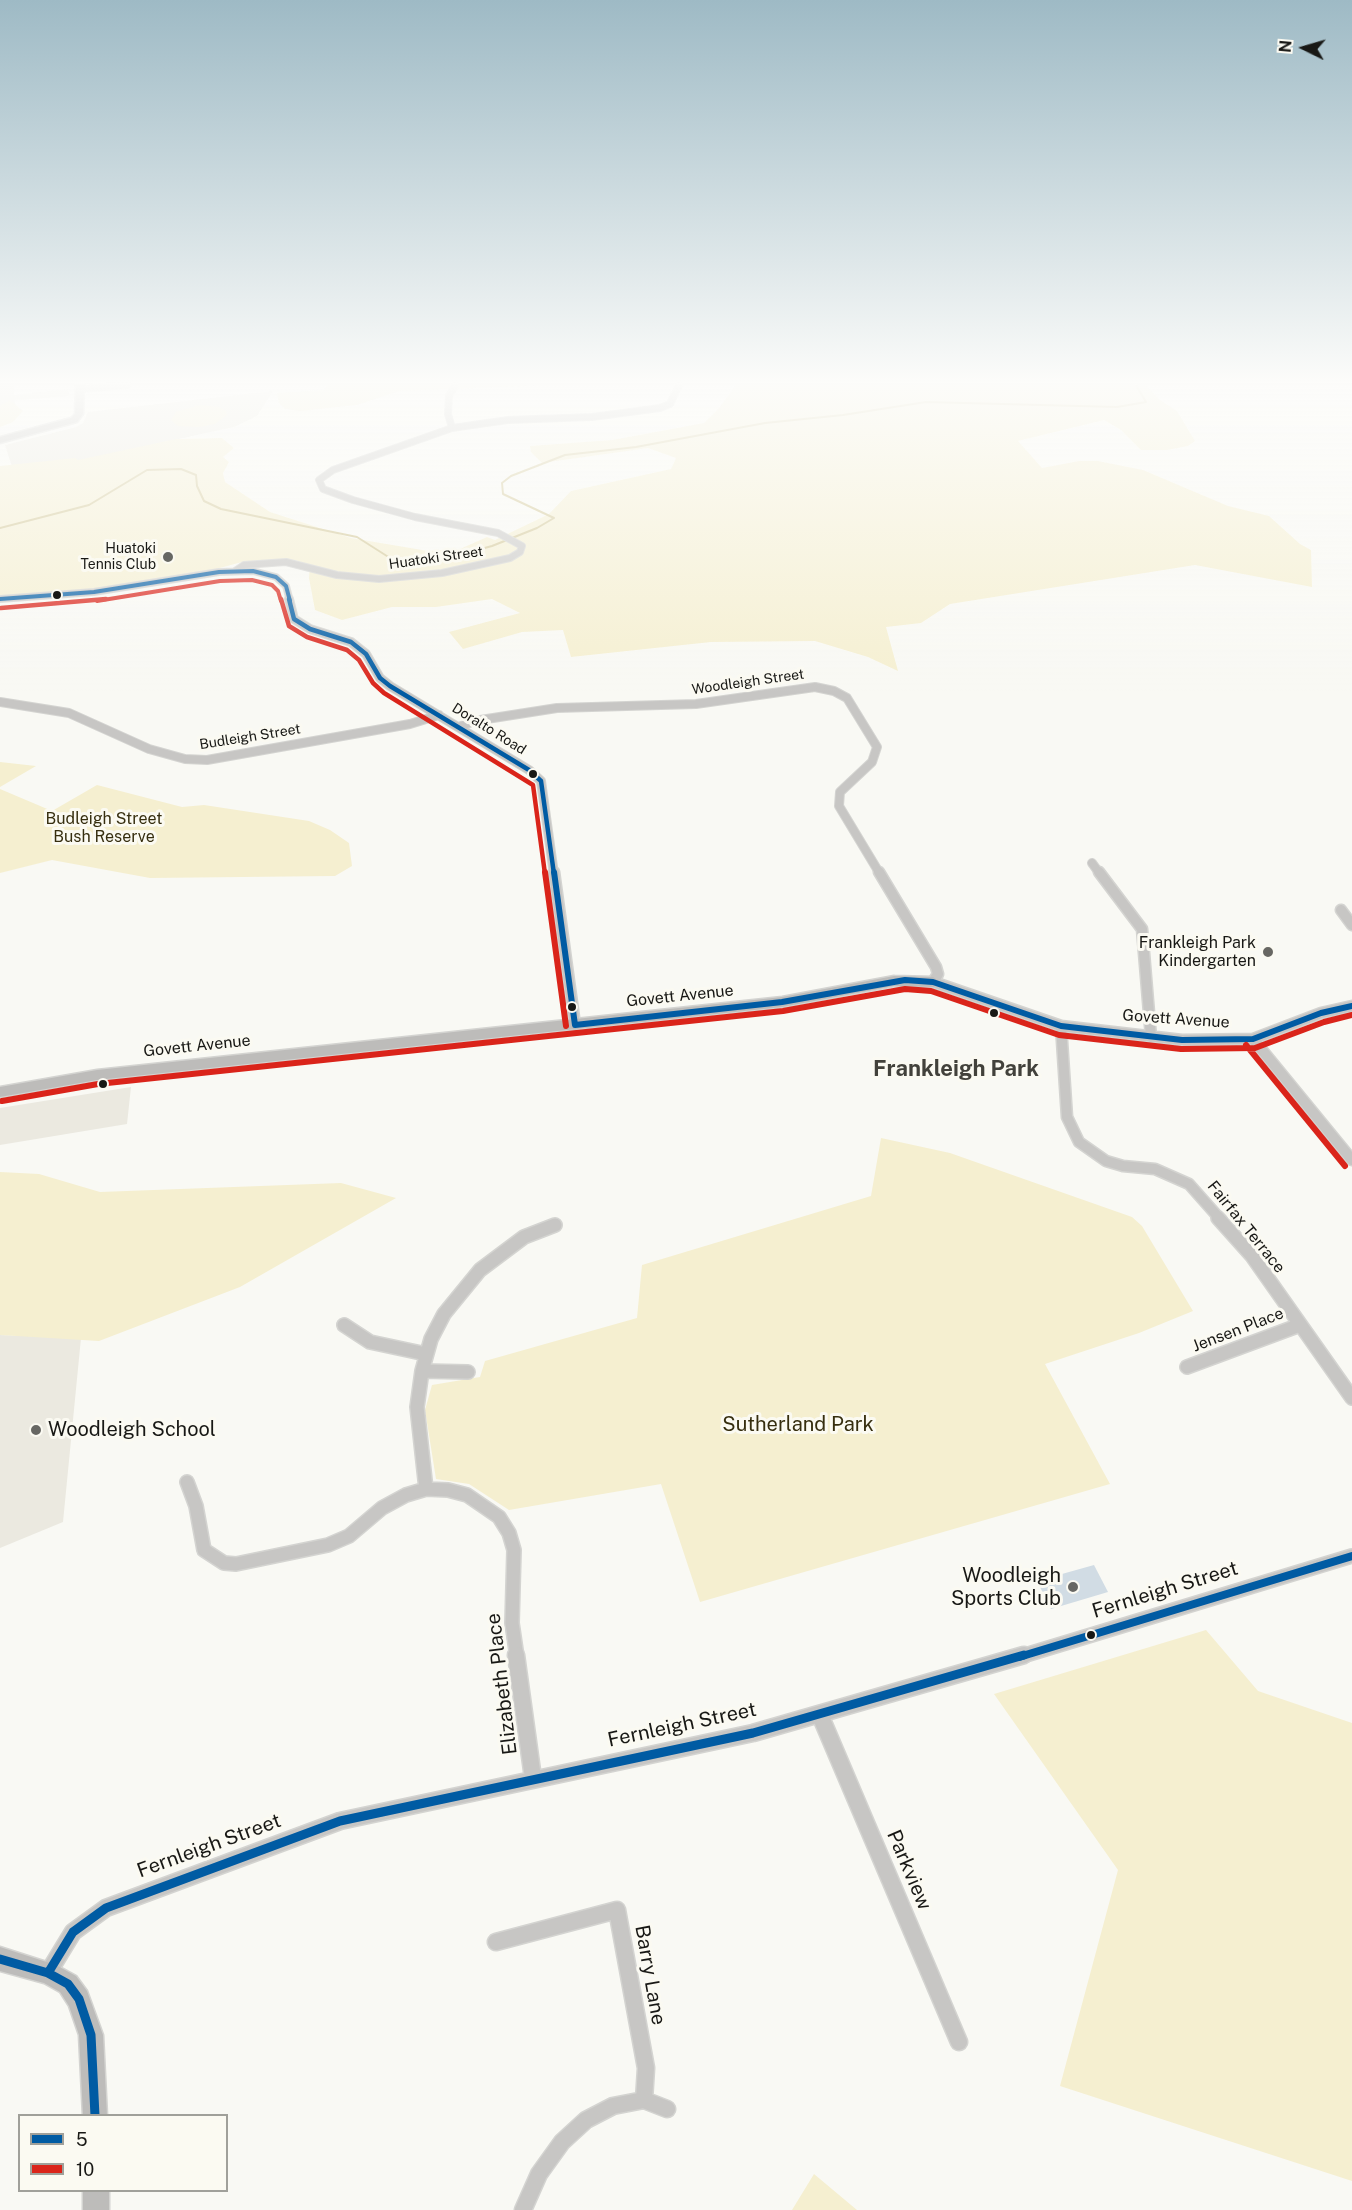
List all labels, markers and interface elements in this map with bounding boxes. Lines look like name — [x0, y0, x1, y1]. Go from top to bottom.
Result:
north arrow — [1274, 18, 1334, 78]
text: N — [1276, 39, 1296, 53]
place label: Huatoki Tennis Club — [80, 541, 156, 574]
street label: Huatoki Street — [388, 543, 484, 573]
marker: Huatoki Tennis Club — [161, 550, 175, 564]
unlabelled marker — [51, 589, 63, 601]
street label: Woodleigh Street — [691, 666, 805, 698]
street label: Doralto Road — [449, 700, 529, 758]
street label: Budleigh Street — [198, 721, 302, 753]
unlabelled marker — [527, 768, 539, 780]
park label: Budleigh Street Bush Reserve — [46, 809, 162, 847]
place label: Frankleigh Park Kindergarten — [1139, 933, 1256, 971]
marker: Frankleigh Park Kindergarten — [1261, 945, 1275, 959]
street label: Govett Avenue — [625, 981, 735, 1011]
unlabelled marker — [566, 1001, 578, 1013]
street label: Govett Avenue — [1122, 1006, 1230, 1032]
unlabelled marker — [988, 1007, 1000, 1019]
street label: Govett Avenue — [142, 1031, 252, 1061]
district label: Frankleigh Park — [873, 1056, 1039, 1082]
unlabelled marker — [97, 1078, 109, 1090]
street label: Fairfax Terrace — [1203, 1177, 1289, 1277]
street label: Jensen Place — [1190, 1304, 1286, 1356]
park label: Sutherland Park — [722, 1413, 874, 1437]
place label: Woodleigh School — [48, 1418, 216, 1442]
marker: Woodleigh School — [29, 1423, 43, 1437]
street label: Fernleigh Street — [1089, 1556, 1241, 1624]
place label: Woodleigh Sports Club — [951, 1564, 1061, 1611]
marker: Woodleigh Sports Club — [1066, 1580, 1080, 1594]
street label: Elizabeth Place — [481, 1612, 523, 1756]
unlabelled marker — [1085, 1629, 1097, 1641]
street label: Fernleigh Street — [605, 1698, 759, 1752]
street label: Fernleigh Street — [134, 1809, 284, 1883]
street label: Parkview — [881, 1826, 937, 1914]
street label: Barry Lane — [629, 1923, 671, 2027]
legend — [18, 2114, 228, 2192]
text: 5 — [76, 2129, 88, 2150]
text: 10 — [76, 2159, 94, 2180]

